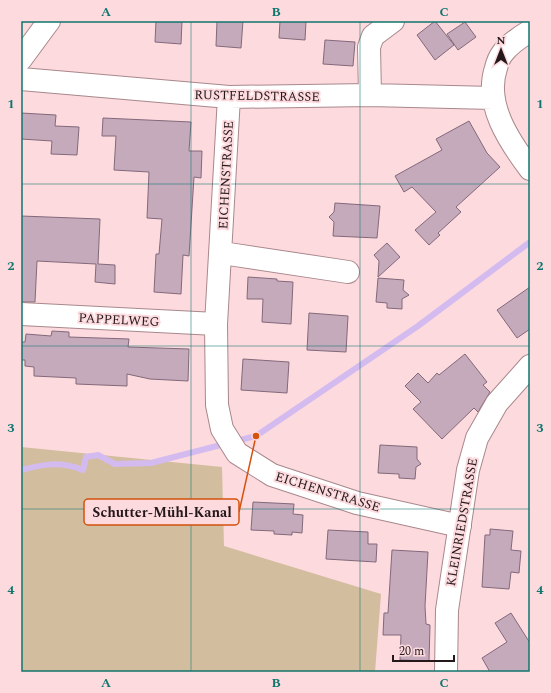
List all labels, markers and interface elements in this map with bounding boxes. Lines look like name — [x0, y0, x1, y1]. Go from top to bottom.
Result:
text: A — [101, 2, 111, 22]
text: B — [271, 2, 281, 22]
text: C — [439, 2, 449, 22]
north arrow — [481, 30, 521, 70]
text: N — [497, 32, 506, 49]
street label: RUSTFELDSTRASSE — [194, 85, 320, 107]
text: 1 — [7, 94, 15, 114]
text: 1 — [536, 94, 544, 114]
street label: EICHENSTRASSE — [213, 120, 239, 230]
text: 2 — [7, 256, 15, 276]
text: 2 — [536, 256, 544, 276]
street label: PAPPELWEG — [78, 308, 160, 332]
text: 3 — [7, 418, 15, 438]
text: 3 — [536, 418, 544, 438]
street label: KLEINRIEDSTRASSE — [441, 457, 483, 588]
street label: EICHENSTRASSE — [273, 467, 383, 517]
callout: Schutter-Mühl-Kanal — [84, 499, 239, 525]
text: Schutter-Mühl-Kanal — [92, 502, 232, 523]
text: 4 — [7, 580, 15, 600]
text: 4 — [536, 580, 544, 600]
scale bar — [393, 637, 454, 663]
text: 20 m — [399, 642, 424, 661]
text: A — [101, 673, 111, 693]
text: B — [271, 673, 281, 693]
text: C — [439, 673, 449, 693]

